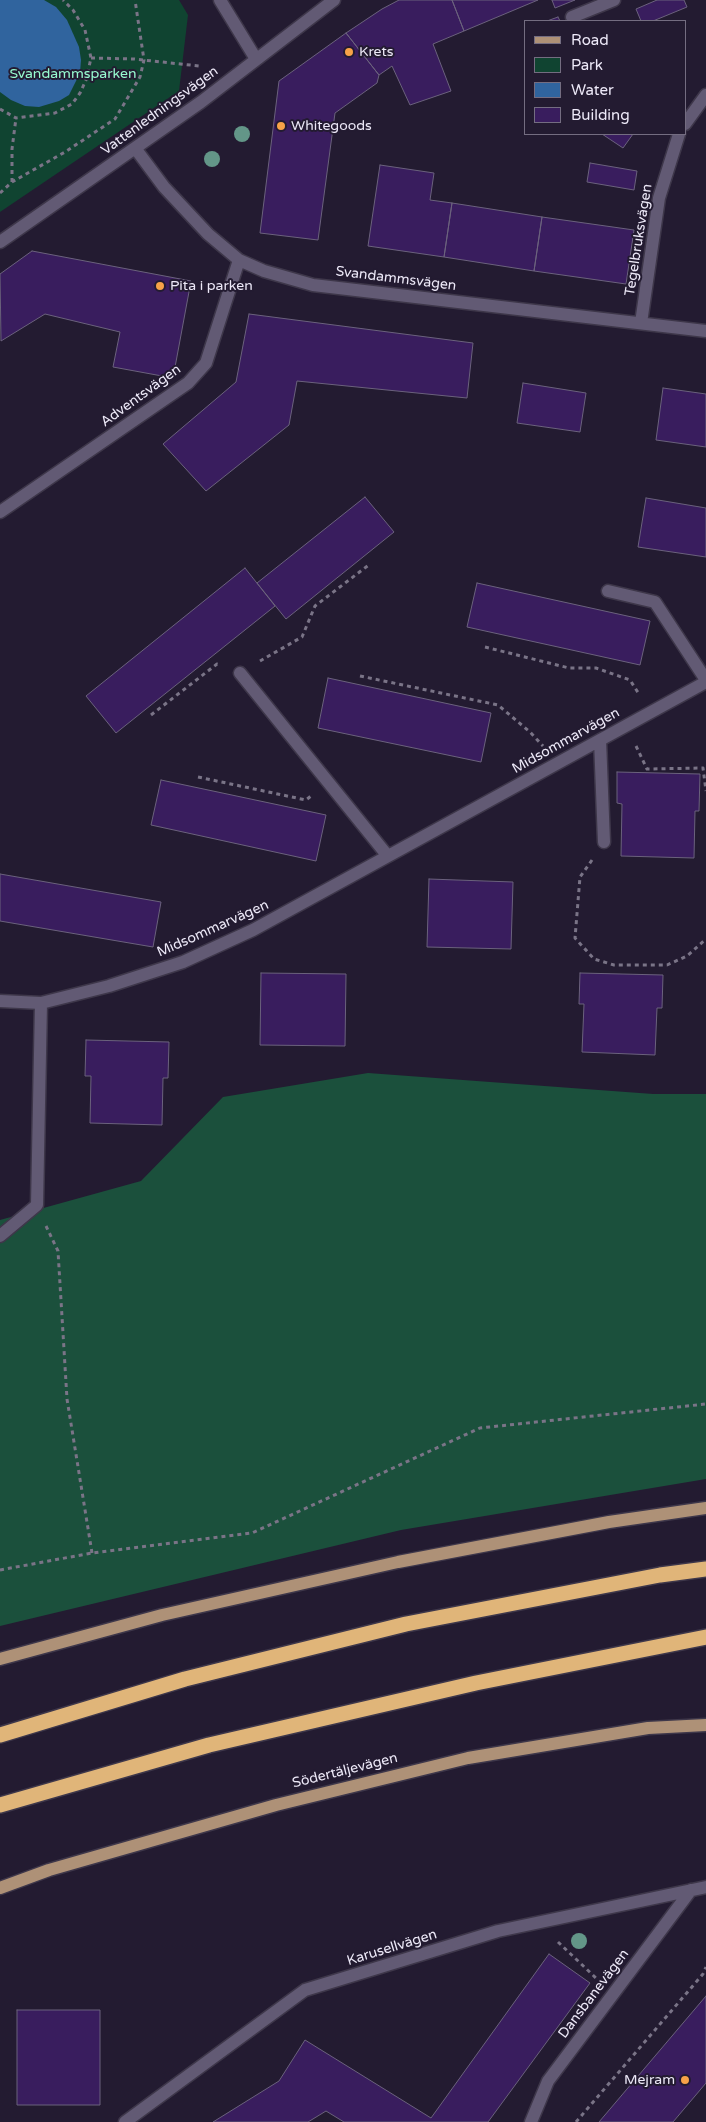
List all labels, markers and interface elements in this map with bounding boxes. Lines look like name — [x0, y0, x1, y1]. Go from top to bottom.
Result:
legend — [524, 20, 686, 135]
text: Road — [571, 31, 609, 49]
place label: Krets — [359, 44, 394, 60]
marker: Krets — [343, 46, 355, 58]
text: Park — [571, 56, 603, 74]
street label: Vattenledningsvägen — [98, 63, 222, 159]
park label: Svandammsparken — [9, 66, 137, 82]
text: Water — [571, 81, 614, 99]
text: Building — [571, 106, 630, 124]
place label: Whitegoods — [291, 118, 372, 134]
marker: Whitegoods — [275, 120, 287, 132]
street label: Tegelbruksvägen — [622, 183, 656, 297]
street label: Svandammsvägen — [335, 263, 457, 295]
place label: Pita i parken — [170, 278, 253, 294]
marker: Pita i parken — [154, 280, 166, 292]
street label: Adventsvägen — [98, 361, 184, 431]
street label: Midsommarvägen — [509, 704, 623, 778]
street label: Midsommarvägen — [155, 897, 271, 961]
street label: Södertäljevägen — [291, 1750, 399, 1792]
street label: Karusellvägen — [345, 1926, 439, 1970]
street label: Dansbanevägen — [555, 1946, 633, 2042]
place label: Mejram — [624, 2072, 675, 2088]
marker: Mejram — [679, 2074, 691, 2086]

